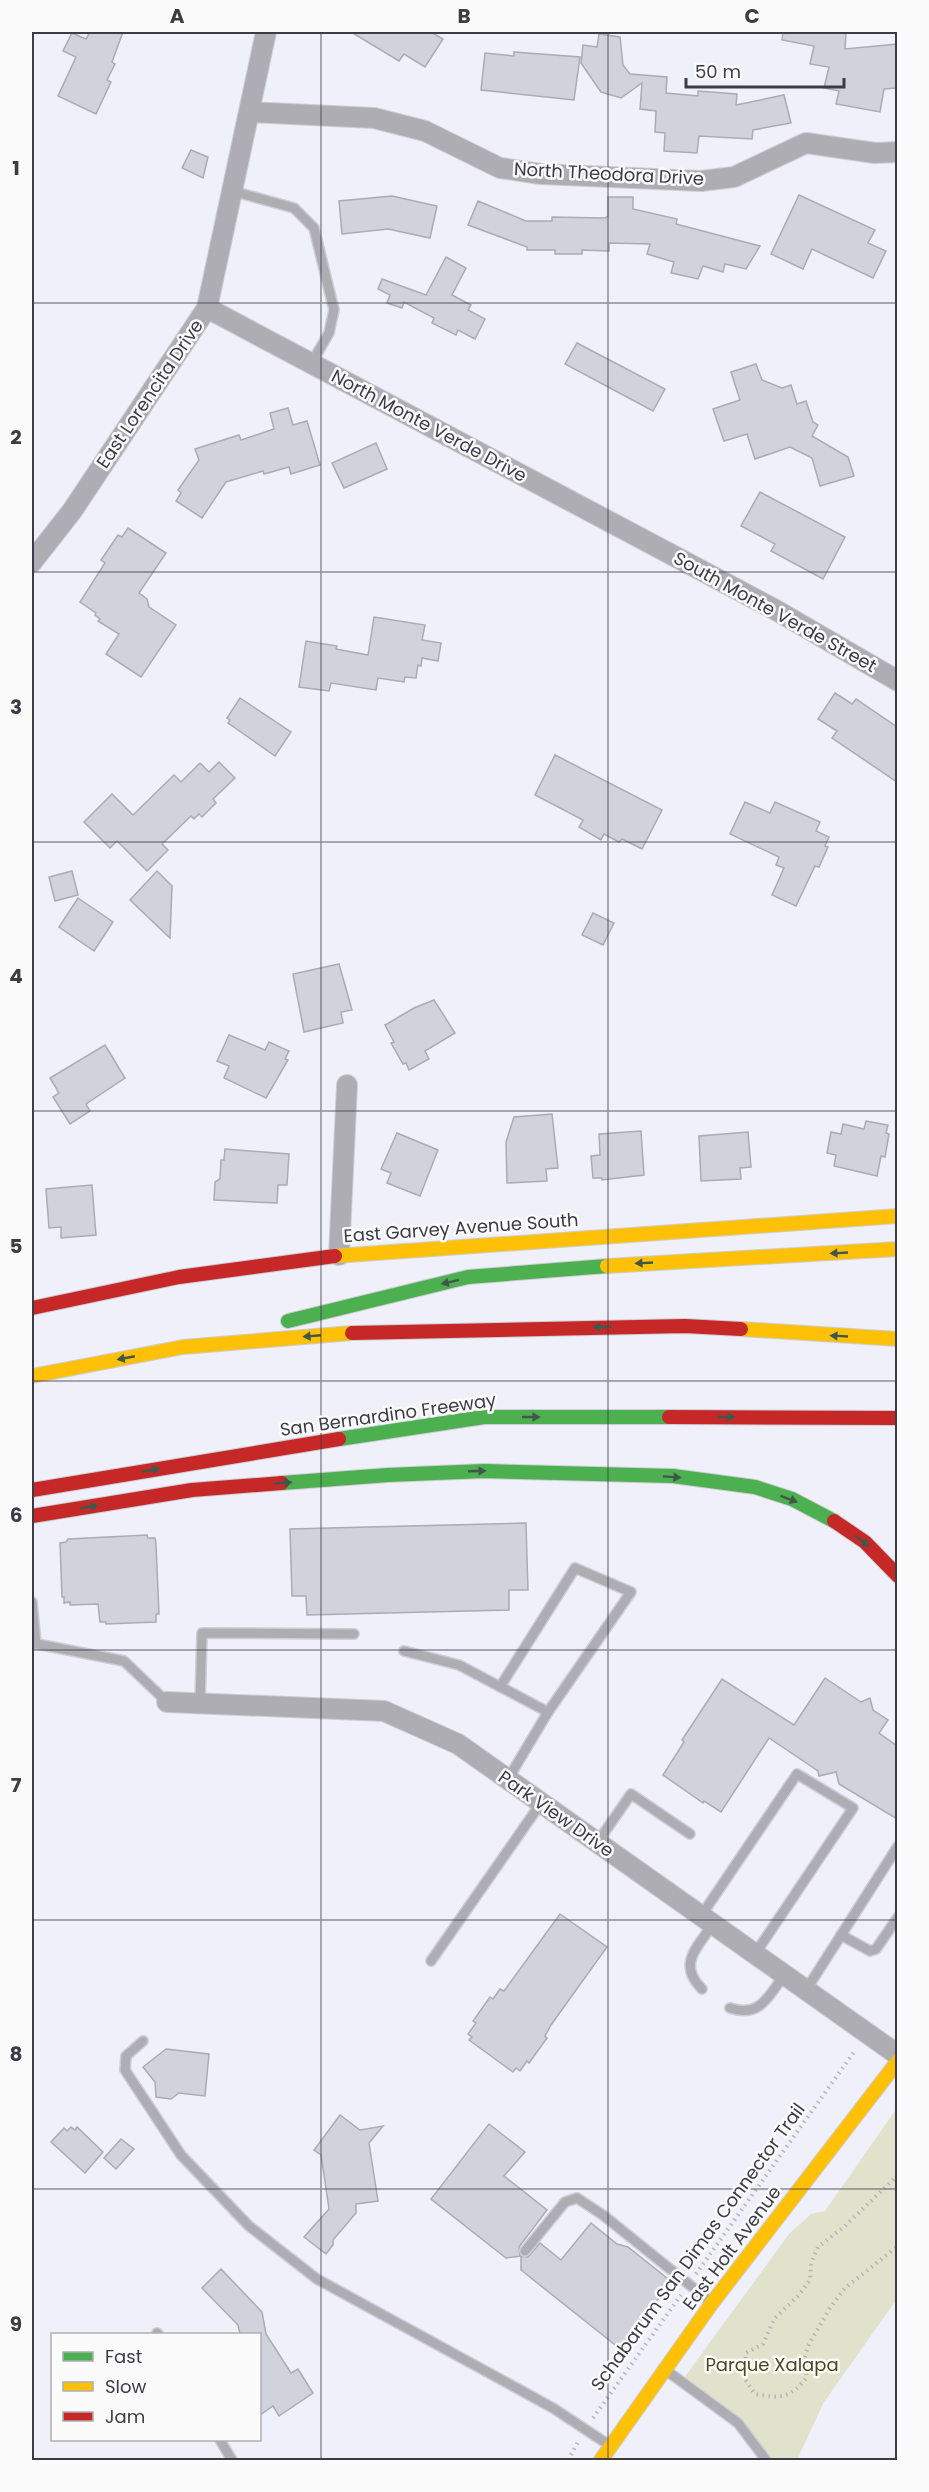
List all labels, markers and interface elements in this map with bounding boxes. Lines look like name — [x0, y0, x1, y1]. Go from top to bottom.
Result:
text: A — [170, 2, 185, 30]
text: B — [457, 2, 471, 30]
text: C — [744, 2, 760, 30]
scale bar — [686, 51, 844, 89]
text: 50 m — [695, 59, 741, 84]
text: 1 — [12, 154, 20, 182]
street label: North Theodora Drive — [513, 156, 705, 191]
street label: East Lorencita Drive — [90, 314, 209, 473]
street label: North Monte Verde Drive — [327, 363, 531, 488]
text: 2 — [10, 423, 22, 451]
street label: South Monte Verde Street — [669, 545, 881, 678]
text: 3 — [10, 693, 22, 721]
text: 4 — [9, 962, 23, 990]
street label: East Garvey Avenue South — [343, 1207, 579, 1248]
text: 5 — [10, 1232, 23, 1260]
one-way arrow — [830, 1248, 849, 1257]
one-way arrow — [635, 1259, 654, 1268]
one-way arrow — [441, 1277, 460, 1287]
one-way arrow — [593, 1323, 612, 1332]
one-way arrow — [303, 1331, 322, 1341]
one-way arrow — [830, 1331, 849, 1340]
one-way arrow — [116, 1354, 135, 1363]
street label: San Bernardino Freeway — [278, 1387, 498, 1442]
one-way arrow — [522, 1412, 541, 1422]
one-way arrow — [717, 1412, 736, 1422]
one-way arrow — [142, 1465, 161, 1474]
one-way arrow — [468, 1466, 487, 1476]
one-way arrow — [663, 1472, 682, 1481]
one-way arrow — [273, 1478, 292, 1488]
one-way arrow — [780, 1494, 798, 1504]
text: 6 — [10, 1501, 22, 1529]
one-way arrow — [80, 1502, 99, 1511]
one-way arrow — [855, 1534, 870, 1546]
street label: Park View Drive — [493, 1764, 619, 1863]
text: 7 — [11, 1771, 22, 1799]
text: 8 — [10, 2040, 22, 2068]
street label: Schabarum San Dimas Connector Trail — [585, 2098, 811, 2396]
street label: East Holt Avenue — [677, 2180, 787, 2315]
text: 9 — [10, 2310, 22, 2338]
legend — [51, 2333, 261, 2441]
text: Fast — [105, 2344, 142, 2369]
park label: Parque Xalapa — [705, 2352, 839, 2377]
text: Slow — [105, 2374, 147, 2399]
text: Jam — [105, 2404, 145, 2429]

